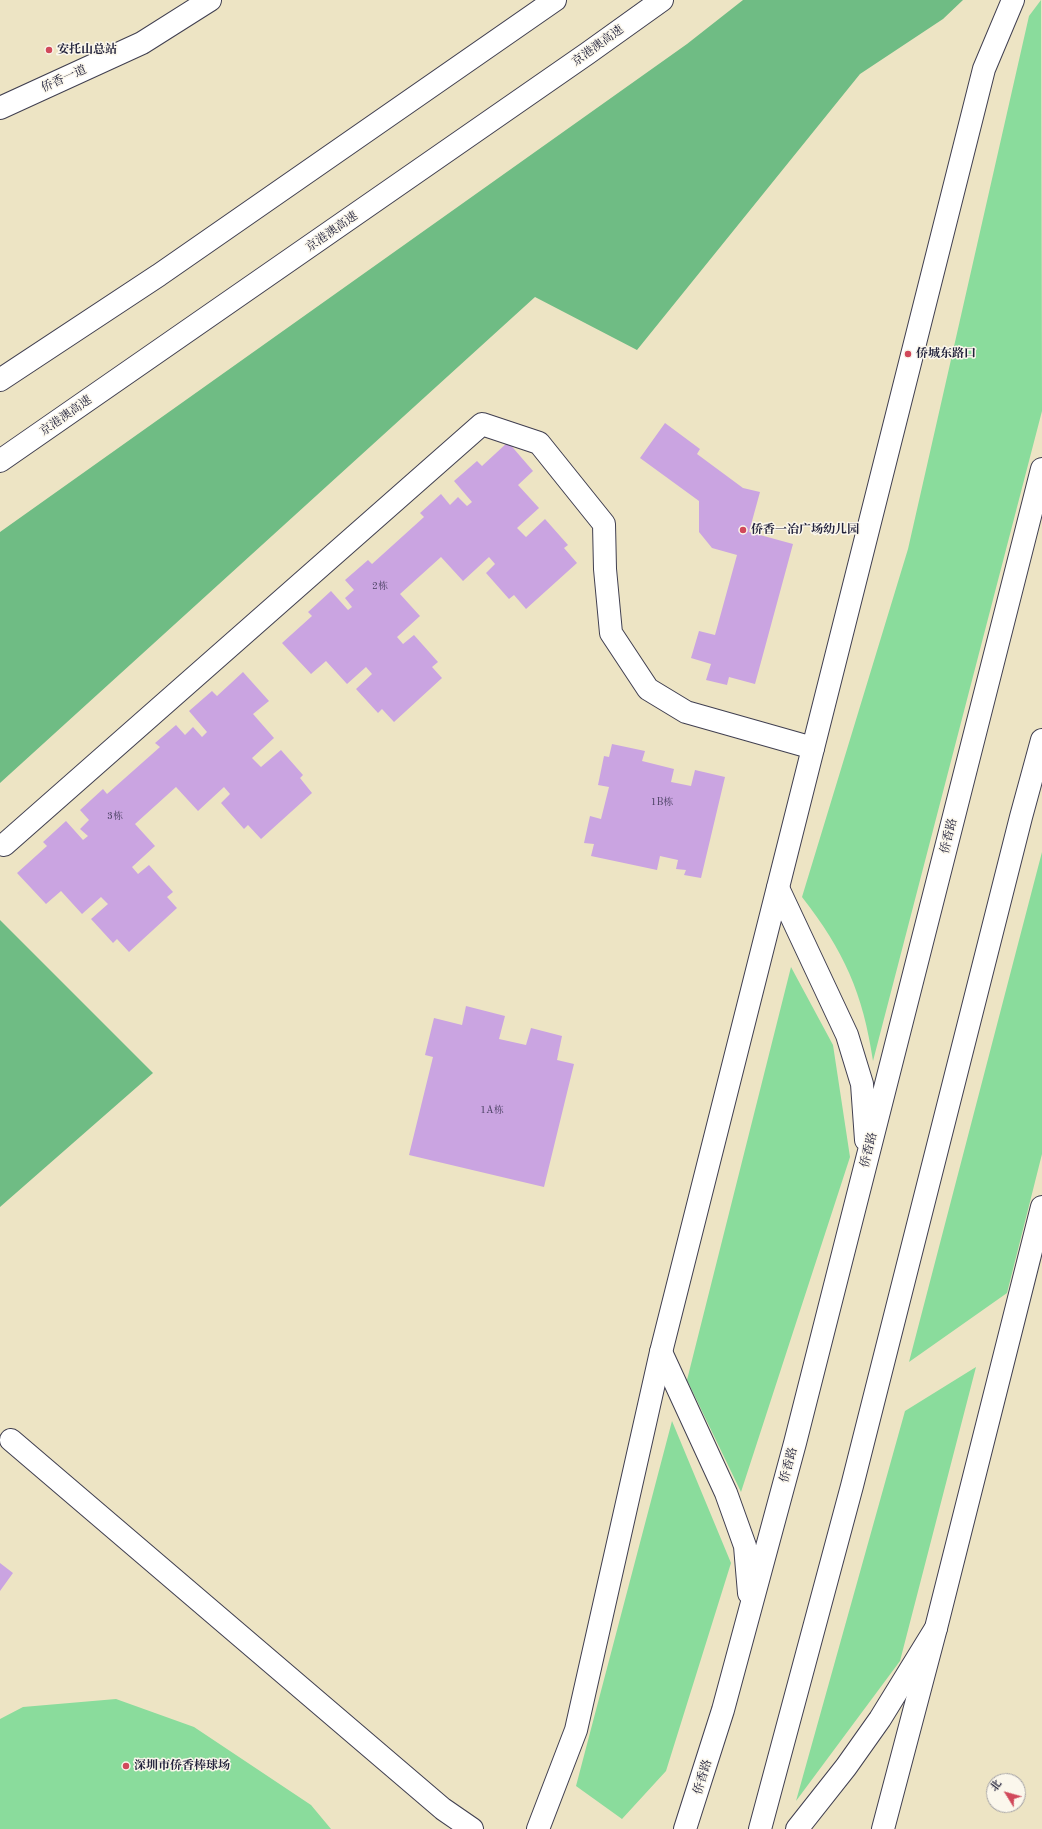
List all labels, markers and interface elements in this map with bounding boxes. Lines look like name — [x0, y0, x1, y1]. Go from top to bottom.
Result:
street label: 京港澳高速 — [569, 23, 627, 69]
place label: 安托山总站 — [57, 43, 117, 57]
marker: 安托山总站 — [44, 45, 54, 55]
street label: 侨香一道 — [39, 63, 89, 95]
street label: 京港澳高速 — [303, 209, 361, 255]
place label: 侨城东路口 — [916, 347, 976, 361]
marker: 侨城东路口 — [903, 349, 913, 359]
street label: 京港澳高速 — [37, 393, 95, 439]
place label: 侨香一冶广场幼儿园 — [751, 523, 859, 537]
marker: 侨香一冶广场幼儿园 — [738, 525, 748, 535]
house number: 2栋 — [372, 580, 388, 592]
house number: 1B栋 — [651, 796, 673, 808]
house number: 3栋 — [107, 810, 123, 822]
street label: 侨香路 — [938, 817, 960, 855]
house number: 1A栋 — [480, 1104, 504, 1116]
street label: 侨香路 — [858, 1131, 880, 1169]
street label: 侨香路 — [777, 1446, 801, 1484]
street label: 侨香路 — [691, 1758, 715, 1796]
place label: 深圳市侨香棒球场 — [134, 1759, 230, 1773]
marker: 深圳市侨香棒球场 — [121, 1761, 131, 1771]
north arrow — [986, 1773, 1026, 1813]
text: 北 — [989, 1778, 1005, 1794]

